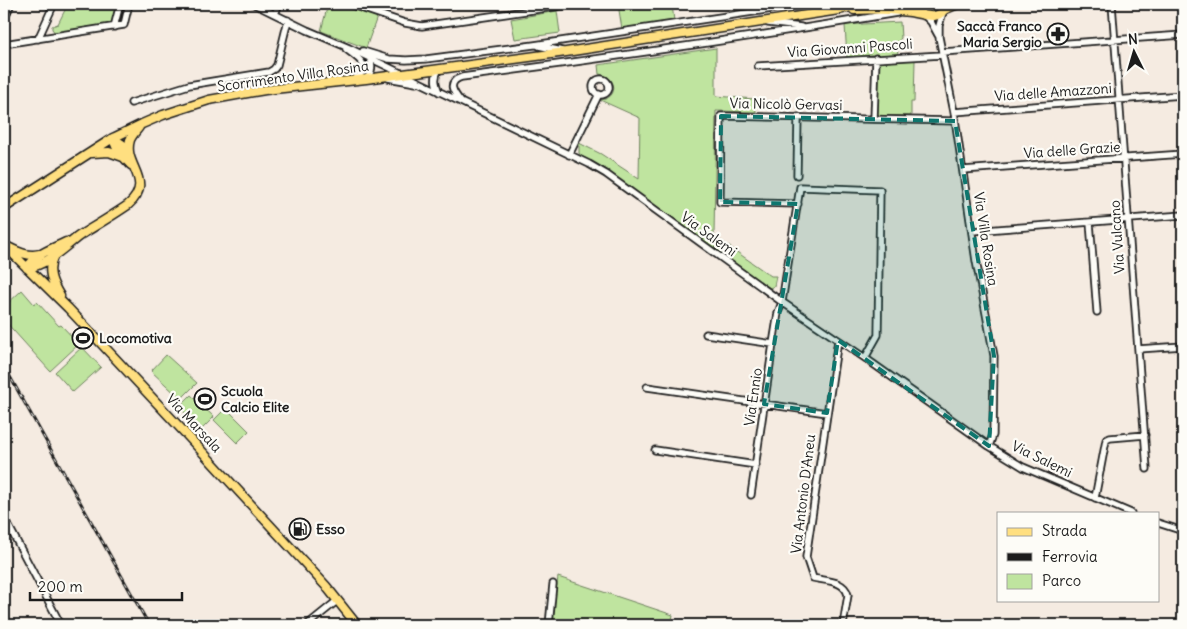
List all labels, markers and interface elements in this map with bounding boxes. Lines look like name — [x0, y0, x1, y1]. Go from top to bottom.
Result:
place label: Saccà Franco Maria Sergio — [957, 17, 1042, 51]
pharmacy icon: Saccà Franco Maria Sergio — [1046, 22, 1070, 46]
north arrow — [1110, 28, 1160, 78]
text: N — [1127, 30, 1138, 48]
street label: Via Giovanni Pascoli — [787, 35, 913, 61]
street label: Scorrimento Villa Rosina — [216, 56, 370, 96]
street label: Via delle Amazzoni — [994, 79, 1112, 105]
street label: Via Nicolò Gervasi — [729, 94, 843, 114]
street label: Via delle Grazie — [1023, 138, 1121, 162]
street label: Via Villa Rosina — [970, 191, 1002, 287]
street label: Via Vulcano — [1105, 199, 1129, 274]
street label: Via Salemi — [677, 208, 741, 260]
sports icon: Locomotiva — [71, 326, 95, 350]
place label: Locomotiva — [99, 329, 172, 347]
street label: Via Ennio — [740, 367, 766, 427]
place label: Scuola Calcio Elite — [221, 382, 290, 416]
sports icon: Scuola Calcio Elite — [193, 387, 217, 411]
street label: Via Marsala — [162, 390, 226, 456]
street label: Via Antonio D'Aneu — [787, 433, 819, 555]
street label: Via Salemi — [1009, 437, 1075, 481]
legend — [997, 512, 1160, 602]
fuel station icon: Esso — [288, 517, 312, 541]
place label: Esso — [316, 520, 345, 538]
text: Strada — [1042, 521, 1087, 540]
text: Ferrovia — [1042, 547, 1098, 566]
scale bar — [30, 569, 182, 601]
text: Parco — [1042, 571, 1081, 590]
text: 200 m — [38, 577, 83, 596]

